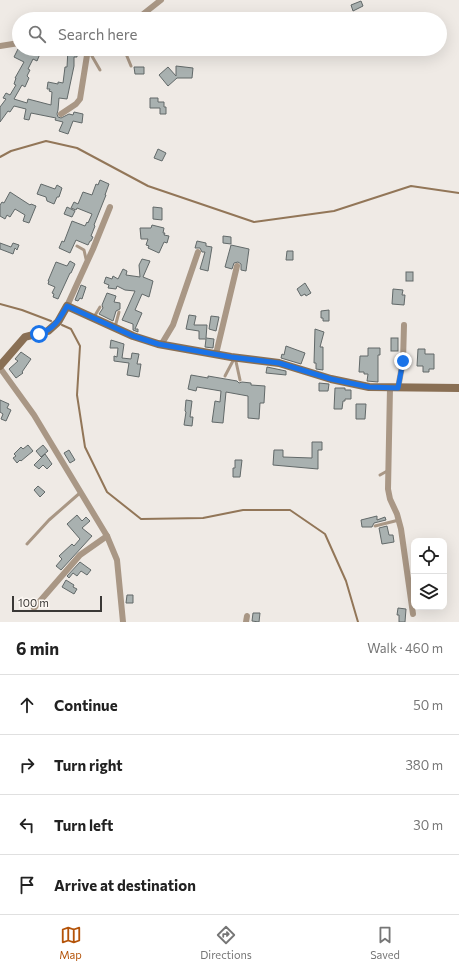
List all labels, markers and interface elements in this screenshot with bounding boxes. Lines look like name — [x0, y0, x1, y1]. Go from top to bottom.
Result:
search box — [12, 12, 447, 56]
icon: search — [26, 23, 48, 45]
text: Search here — [58, 25, 137, 43]
route start — [30, 325, 48, 343]
route end — [394, 352, 412, 370]
map controls — [411, 538, 447, 610]
button: locate — [411, 538, 447, 574]
button: layers — [411, 574, 447, 610]
scale bar — [12, 594, 102, 613]
text: 100 m — [18, 596, 49, 609]
text: 6 min — [16, 638, 59, 659]
text: Walk · 460 m — [367, 640, 443, 656]
icon: ahead — [16, 694, 38, 716]
text: Continue — [54, 696, 118, 714]
text: 50 m — [413, 697, 443, 713]
icon: right — [16, 754, 38, 776]
text: Turn right — [54, 756, 123, 774]
text: 380 m — [405, 757, 443, 773]
icon: left — [16, 814, 38, 836]
text: Turn left — [54, 816, 113, 834]
text: 30 m — [413, 817, 443, 833]
icon: arrive — [16, 874, 38, 896]
text: Arrive at destination — [54, 876, 196, 894]
tab: Map — [59, 924, 82, 961]
tab: Directions — [200, 924, 252, 961]
tab: Saved — [370, 924, 400, 961]

